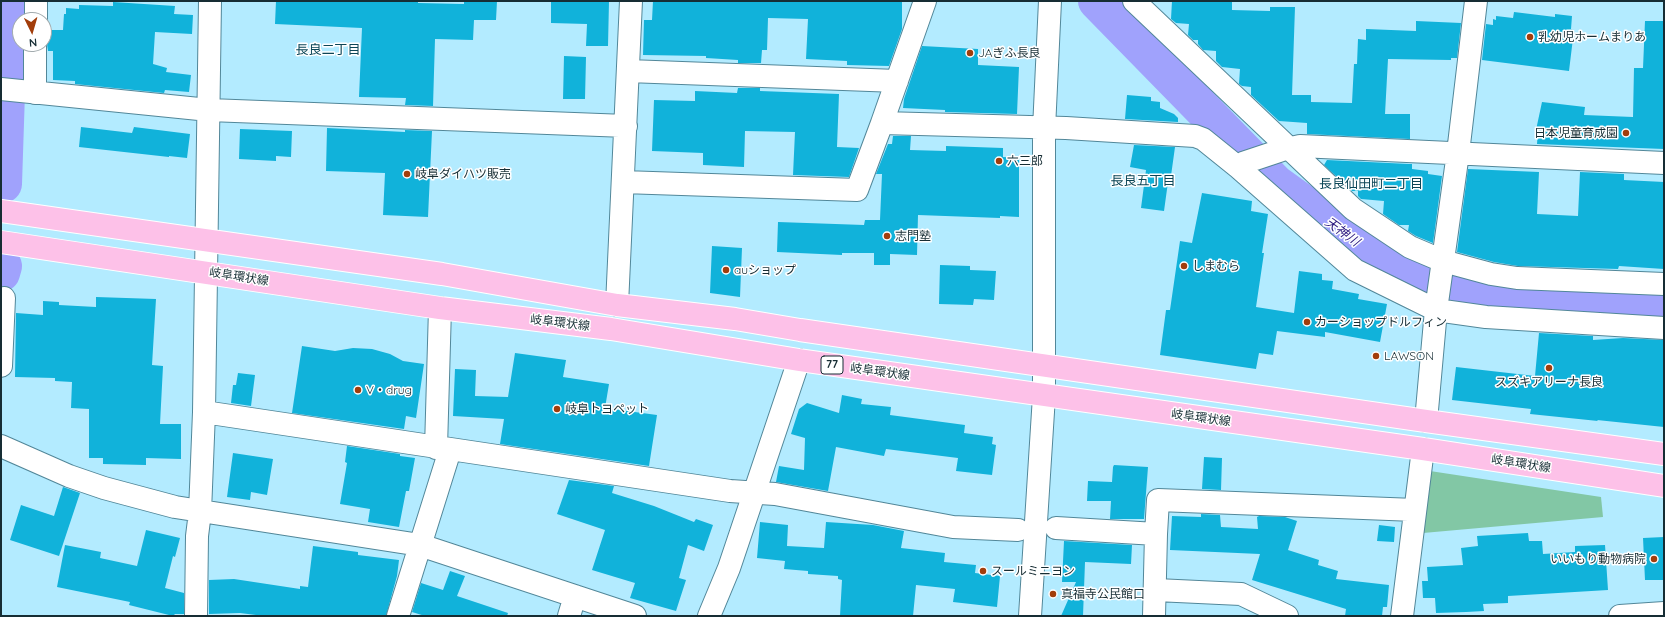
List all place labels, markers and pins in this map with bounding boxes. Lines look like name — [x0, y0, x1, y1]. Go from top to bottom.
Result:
place label: 乳幼児ホームまりあ — [1538, 30, 1646, 44]
marker: 乳幼児ホームまりあ — [1525, 32, 1535, 42]
place label: JAぎふ長良 — [978, 46, 1040, 60]
marker: JAぎふ長良 — [965, 48, 975, 58]
place label: 日本児童育成園 — [1534, 126, 1618, 140]
marker: 日本児童育成園 — [1621, 128, 1631, 138]
place label: 六三郎 — [1007, 154, 1043, 168]
marker: 六三郎 — [994, 156, 1004, 166]
place label: 岐阜ダイハツ販売 — [415, 167, 511, 181]
marker: 岐阜ダイハツ販売 — [402, 169, 412, 179]
place label: 志門塾 — [895, 229, 931, 243]
marker: 志門塾 — [882, 231, 892, 241]
place label: しまむら — [1192, 259, 1240, 273]
marker: しまむら — [1179, 261, 1189, 271]
place label: auショップ — [734, 263, 796, 277]
marker: auショップ — [721, 265, 731, 275]
place label: カーショップドルフィン — [1315, 315, 1447, 329]
marker: カーショップドルフィン — [1302, 317, 1312, 327]
place label: LAWSON — [1384, 349, 1434, 363]
marker: LAWSON — [1371, 351, 1381, 361]
marker: スズキアリーナ長良 — [1544, 363, 1554, 373]
place label: スズキアリーナ長良 — [1495, 375, 1603, 389]
place label: V・drug — [366, 383, 412, 397]
marker: V・drug — [353, 385, 363, 395]
place label: 岐阜トヨペット — [565, 402, 649, 416]
marker: 岐阜トヨペット — [552, 404, 562, 414]
place label: いいもり動物病院 — [1550, 552, 1646, 566]
marker: いいもり動物病院 — [1649, 554, 1659, 564]
place label: スールミニヨン — [991, 564, 1075, 578]
marker: スールミニヨン — [978, 566, 988, 576]
place label: 真福寺公民館口 — [1061, 587, 1145, 601]
marker: 真福寺公民館口 — [1048, 589, 1058, 599]

